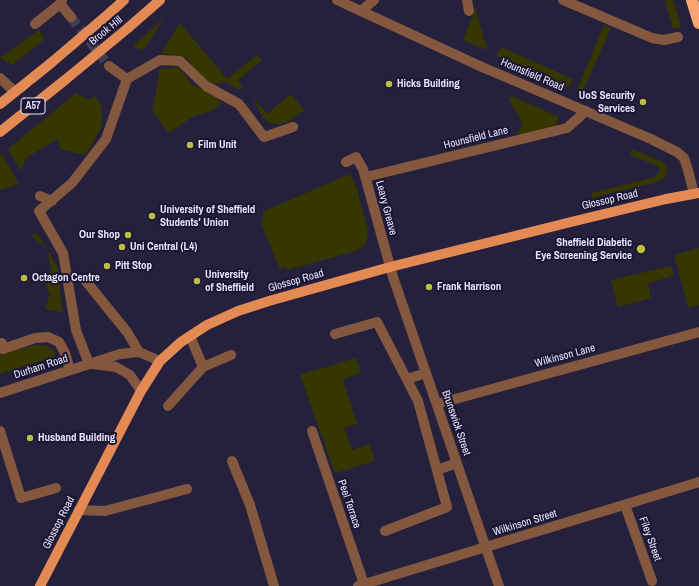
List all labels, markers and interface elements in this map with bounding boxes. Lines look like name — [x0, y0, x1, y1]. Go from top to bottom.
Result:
street label: Brook Hill — [87, 14, 125, 48]
street label: Hounsfield Road — [498, 56, 566, 94]
place label: Hicks Building — [397, 77, 460, 91]
marker: Hicks Building — [384, 79, 394, 89]
place label: UoS Security Services — [579, 89, 635, 115]
marker: UoS Security Services — [638, 97, 648, 107]
road number: A57 — [21, 98, 45, 114]
street label: Hounsfield Lane — [443, 124, 509, 152]
place label: Film Unit — [198, 138, 237, 152]
marker: Film Unit — [185, 140, 195, 150]
street label: Leavy Greave — [372, 179, 400, 237]
street label: Glossop Road — [581, 187, 639, 213]
place label: University of Sheffield Students' Union — [160, 203, 255, 229]
marker: University of Sheffield Students' Union — [147, 211, 157, 221]
place label: Our Shop — [79, 228, 120, 242]
marker: Our Shop — [123, 230, 133, 240]
place label: Sheffield Diabetic Eye Screening Service — [535, 236, 632, 262]
place label: Uni Central (L4) — [130, 240, 197, 254]
marker: Uni Central (L4) — [117, 242, 127, 252]
marker: Sheffield Diabetic Eye Screening Service — [635, 243, 647, 255]
place label: Pitt Stop — [115, 259, 152, 273]
marker: Pitt Stop — [102, 261, 112, 271]
street label: Glossop Road — [267, 267, 325, 295]
place label: University of Sheffield — [205, 268, 254, 294]
place label: Octagon Centre — [32, 271, 100, 285]
marker: Octagon Centre — [19, 273, 29, 283]
marker: University of Sheffield — [192, 276, 202, 286]
place label: Frank Harrison — [437, 280, 501, 294]
marker: Frank Harrison — [424, 282, 434, 292]
street label: Wilkinson Lane — [533, 342, 597, 370]
street label: Durham Road — [12, 352, 70, 382]
street label: Brunswick Street — [439, 389, 473, 457]
place label: Husband Building — [38, 431, 115, 445]
marker: Husband Building — [25, 433, 35, 443]
street label: Peel Terrace — [335, 478, 363, 530]
street label: Glossop Road — [40, 495, 78, 551]
street label: Wilkinson Street — [491, 507, 559, 539]
street label: Filey Street — [636, 515, 664, 563]

